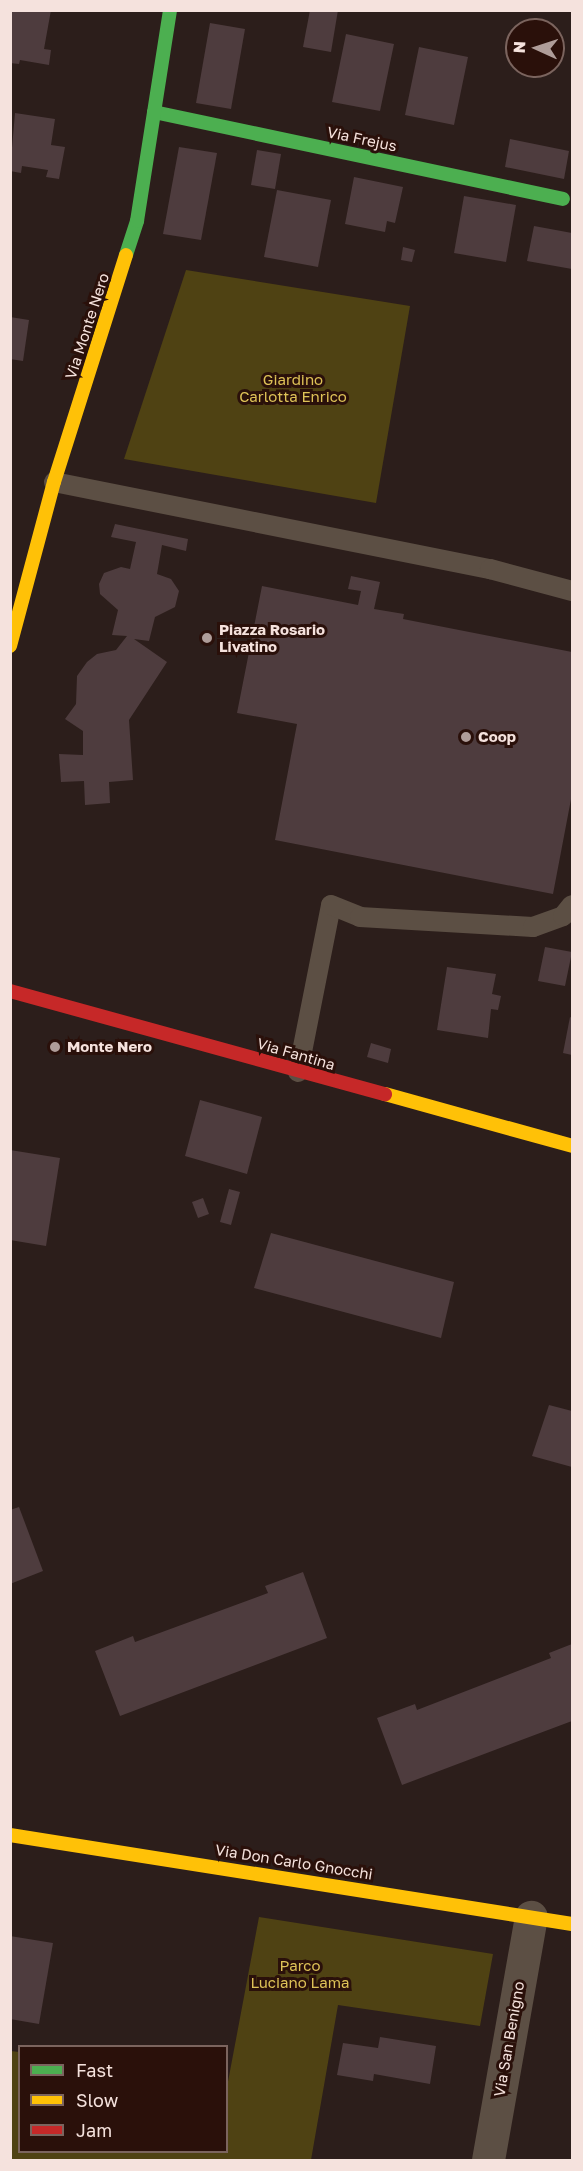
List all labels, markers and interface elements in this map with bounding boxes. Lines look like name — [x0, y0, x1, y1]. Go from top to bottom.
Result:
north arrow — [505, 18, 565, 78]
text: N — [509, 41, 529, 54]
street label: Via Frejus — [326, 123, 398, 155]
street label: Via Monte Nero — [61, 271, 113, 381]
park label: Giardino Carlotta Enrico — [239, 370, 347, 405]
place label: Piazza Rosario Livatino — [219, 620, 325, 655]
marker: Piazza Rosario Livatino — [200, 631, 214, 645]
place label: Coop — [478, 728, 516, 746]
marker: Coop — [459, 730, 473, 744]
street label: Via Fantina — [255, 1034, 337, 1074]
place label: Monte Nero — [67, 1038, 152, 1056]
marker: Monte Nero — [48, 1040, 62, 1054]
street label: Via Don Carlo Gnocchi — [214, 1841, 374, 1883]
park label: Parco Luciano Lama — [251, 1956, 349, 1991]
street label: Via San Benigno — [490, 1980, 528, 2098]
legend — [18, 2045, 228, 2153]
text: Fast — [76, 2059, 113, 2081]
text: Slow — [76, 2089, 118, 2111]
text: Jam — [76, 2119, 112, 2141]

